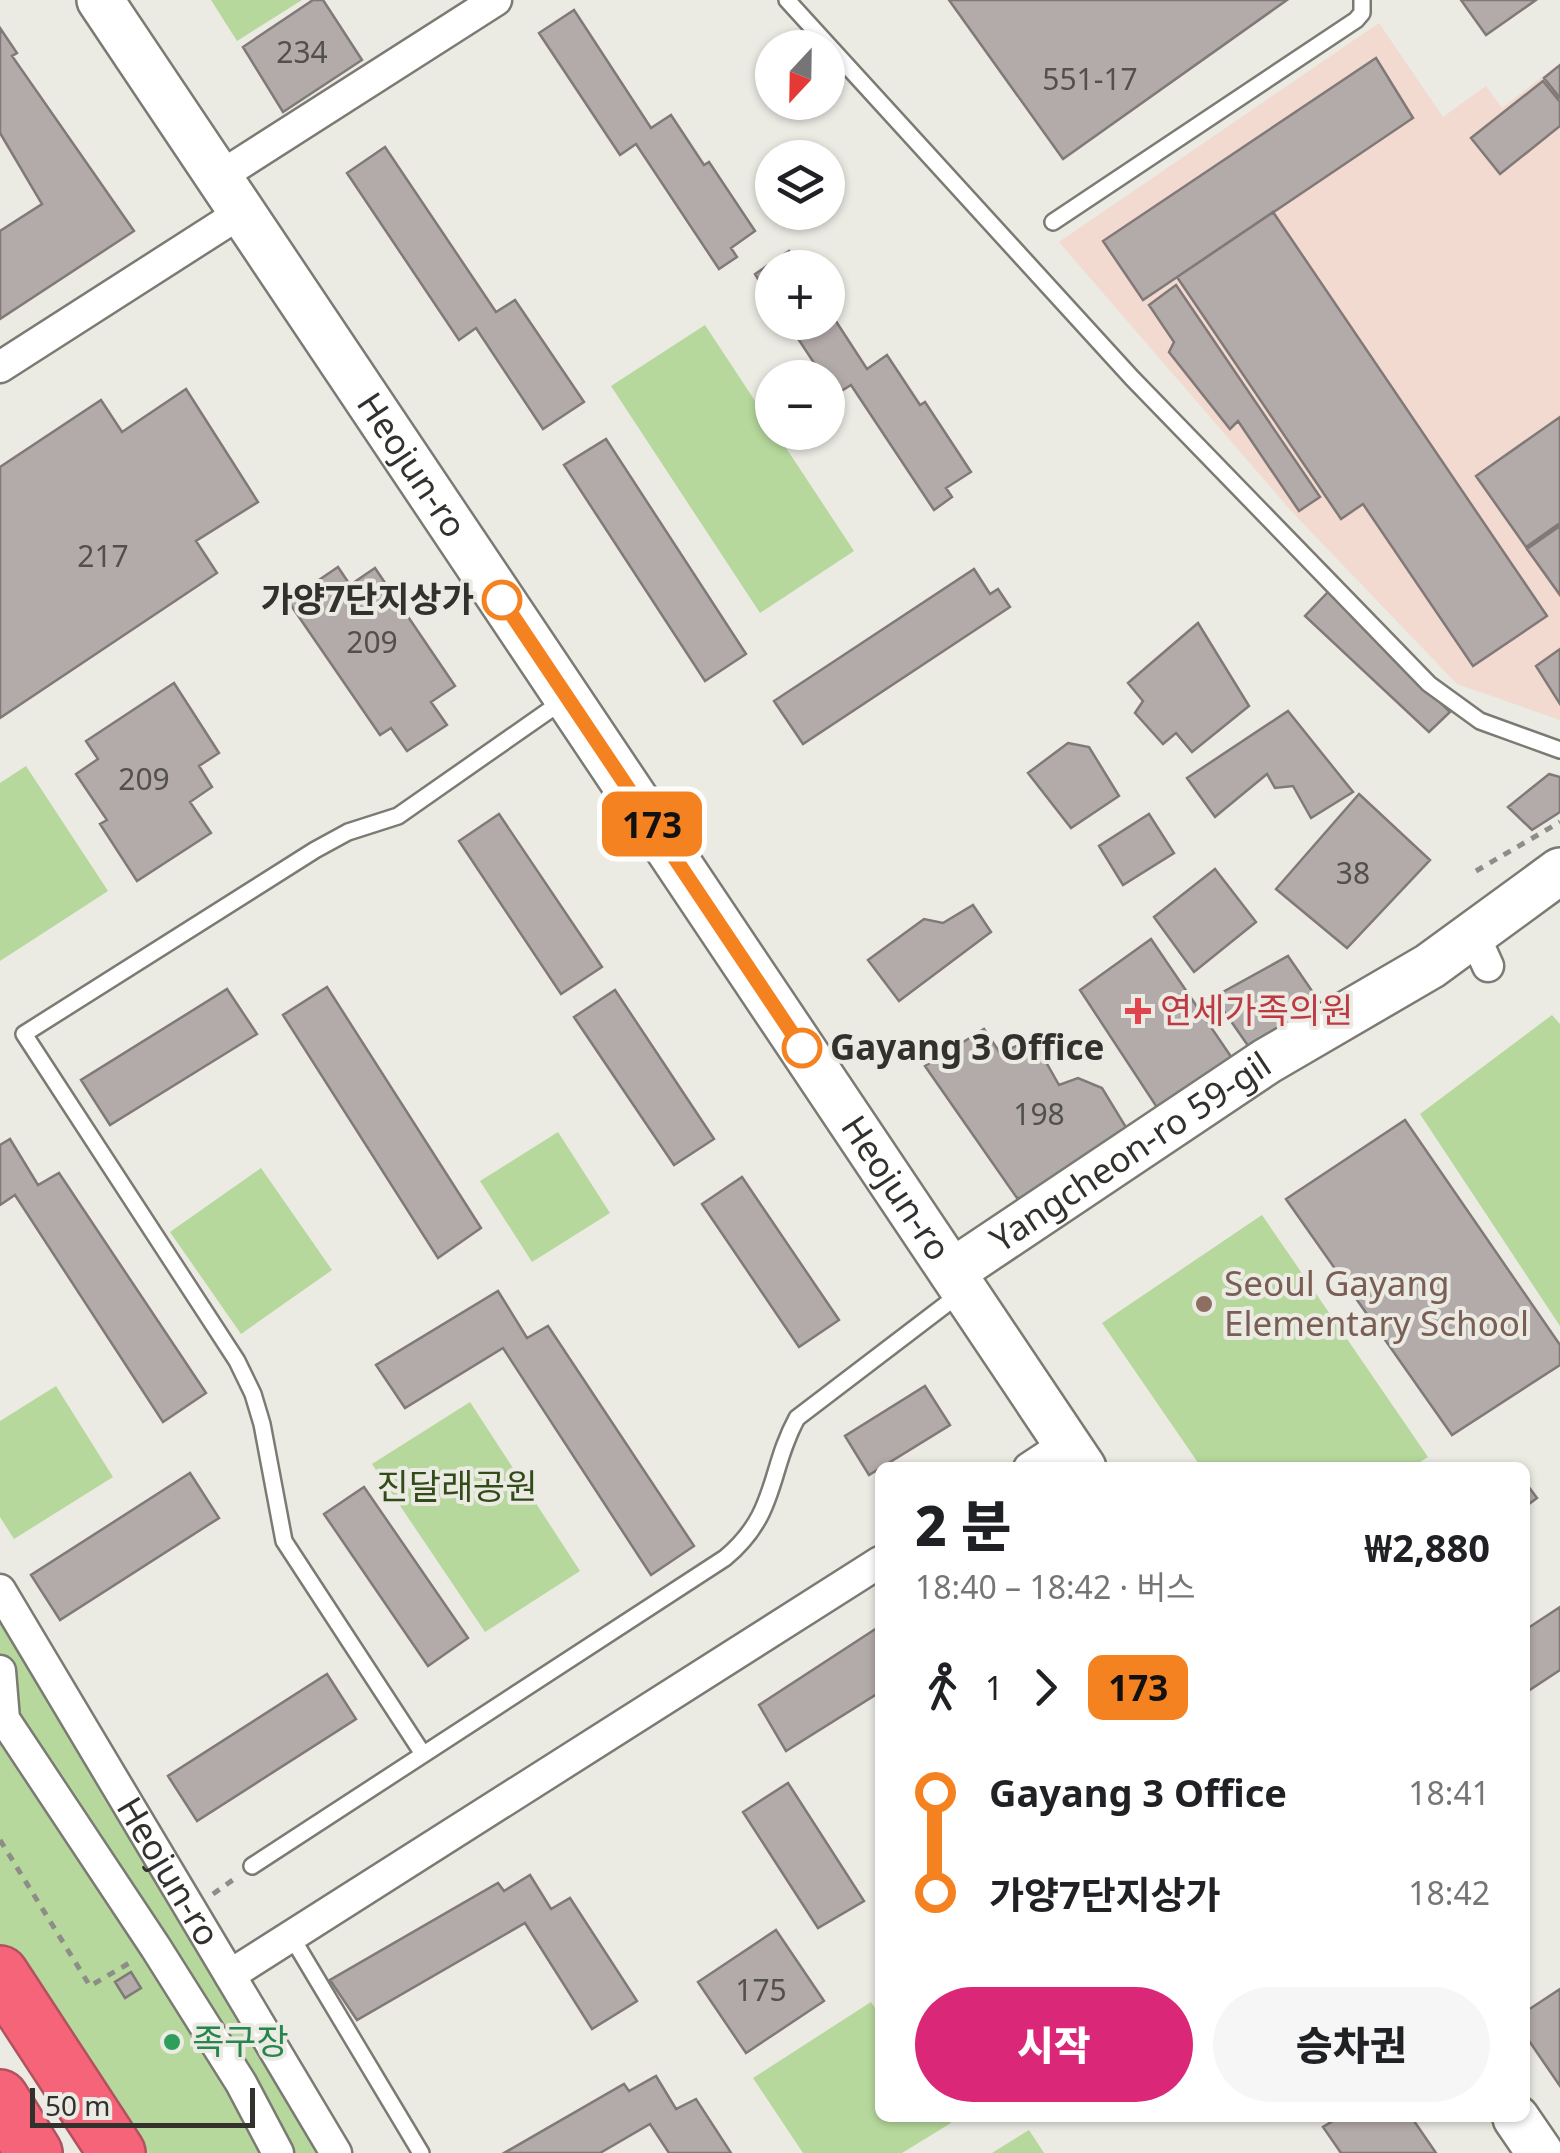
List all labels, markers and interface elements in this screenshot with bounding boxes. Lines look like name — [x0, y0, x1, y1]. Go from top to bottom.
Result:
north arrow — [755, 30, 845, 120]
map controls — [755, 30, 845, 450]
house number: 234 — [276, 31, 328, 72]
house number: 551-17 — [1042, 58, 1138, 99]
button: layers — [755, 140, 845, 230]
button: + — [755, 250, 845, 340]
button: − — [755, 360, 845, 450]
street label: Heojun-ro — [347, 383, 478, 546]
house number: 217 — [77, 535, 129, 576]
place label: 가양7단지상가 — [261, 575, 474, 622]
marker: 가양7단지상가 — [483, 581, 521, 619]
house number: 209 — [346, 621, 398, 662]
house number: 209 — [118, 758, 170, 799]
line badge: 173 — [594, 792, 710, 856]
text: 173 — [622, 801, 682, 848]
house number: 38 — [1336, 852, 1370, 893]
place label: 연세가족의원 — [1160, 986, 1353, 1033]
marker: 연세가족의원 — [1125, 998, 1151, 1024]
place label: Gayang 3 Office — [830, 1023, 1104, 1070]
marker: Gayang 3 Office — [783, 1029, 821, 1067]
street label: Yangcheon-ro 59-gil — [980, 1040, 1279, 1262]
house number: 198 — [1013, 1093, 1065, 1134]
street label: Heojun-ro — [831, 1106, 962, 1269]
place label: Seoul Gayang Elementary School — [1224, 1259, 1529, 1346]
marker: Seoul Gayang Elementary School — [1193, 1293, 1215, 1315]
park label: 진달래공원 — [376, 1462, 538, 1509]
text: 2 분 — [915, 1487, 1012, 1562]
text: ₩2,880 — [1364, 1521, 1490, 1573]
text: 18:40 – 18:42 · 버스 — [915, 1565, 1195, 1608]
icon: walk — [915, 1660, 970, 1715]
icon: forward — [1018, 1660, 1073, 1715]
text: 173 — [1108, 1664, 1168, 1711]
text: 1 — [985, 1666, 1003, 1709]
text: Gayang 3 Office — [989, 1766, 1287, 1818]
text: 18:41 — [1408, 1771, 1490, 1814]
street label: Heojun-ro — [107, 1788, 232, 1954]
text: 가양7단지상가 — [989, 1868, 1221, 1920]
text: 18:42 — [1408, 1871, 1490, 1914]
house number: 175 — [735, 1969, 787, 2010]
button: 시작 — [915, 1987, 1193, 2102]
button: 승차권 — [1213, 1987, 1490, 2102]
place label: 족구장 — [192, 2017, 289, 2064]
marker: 족구장 — [161, 2031, 183, 2053]
scale bar — [30, 2083, 255, 2128]
text: 50 m — [45, 2086, 111, 2124]

